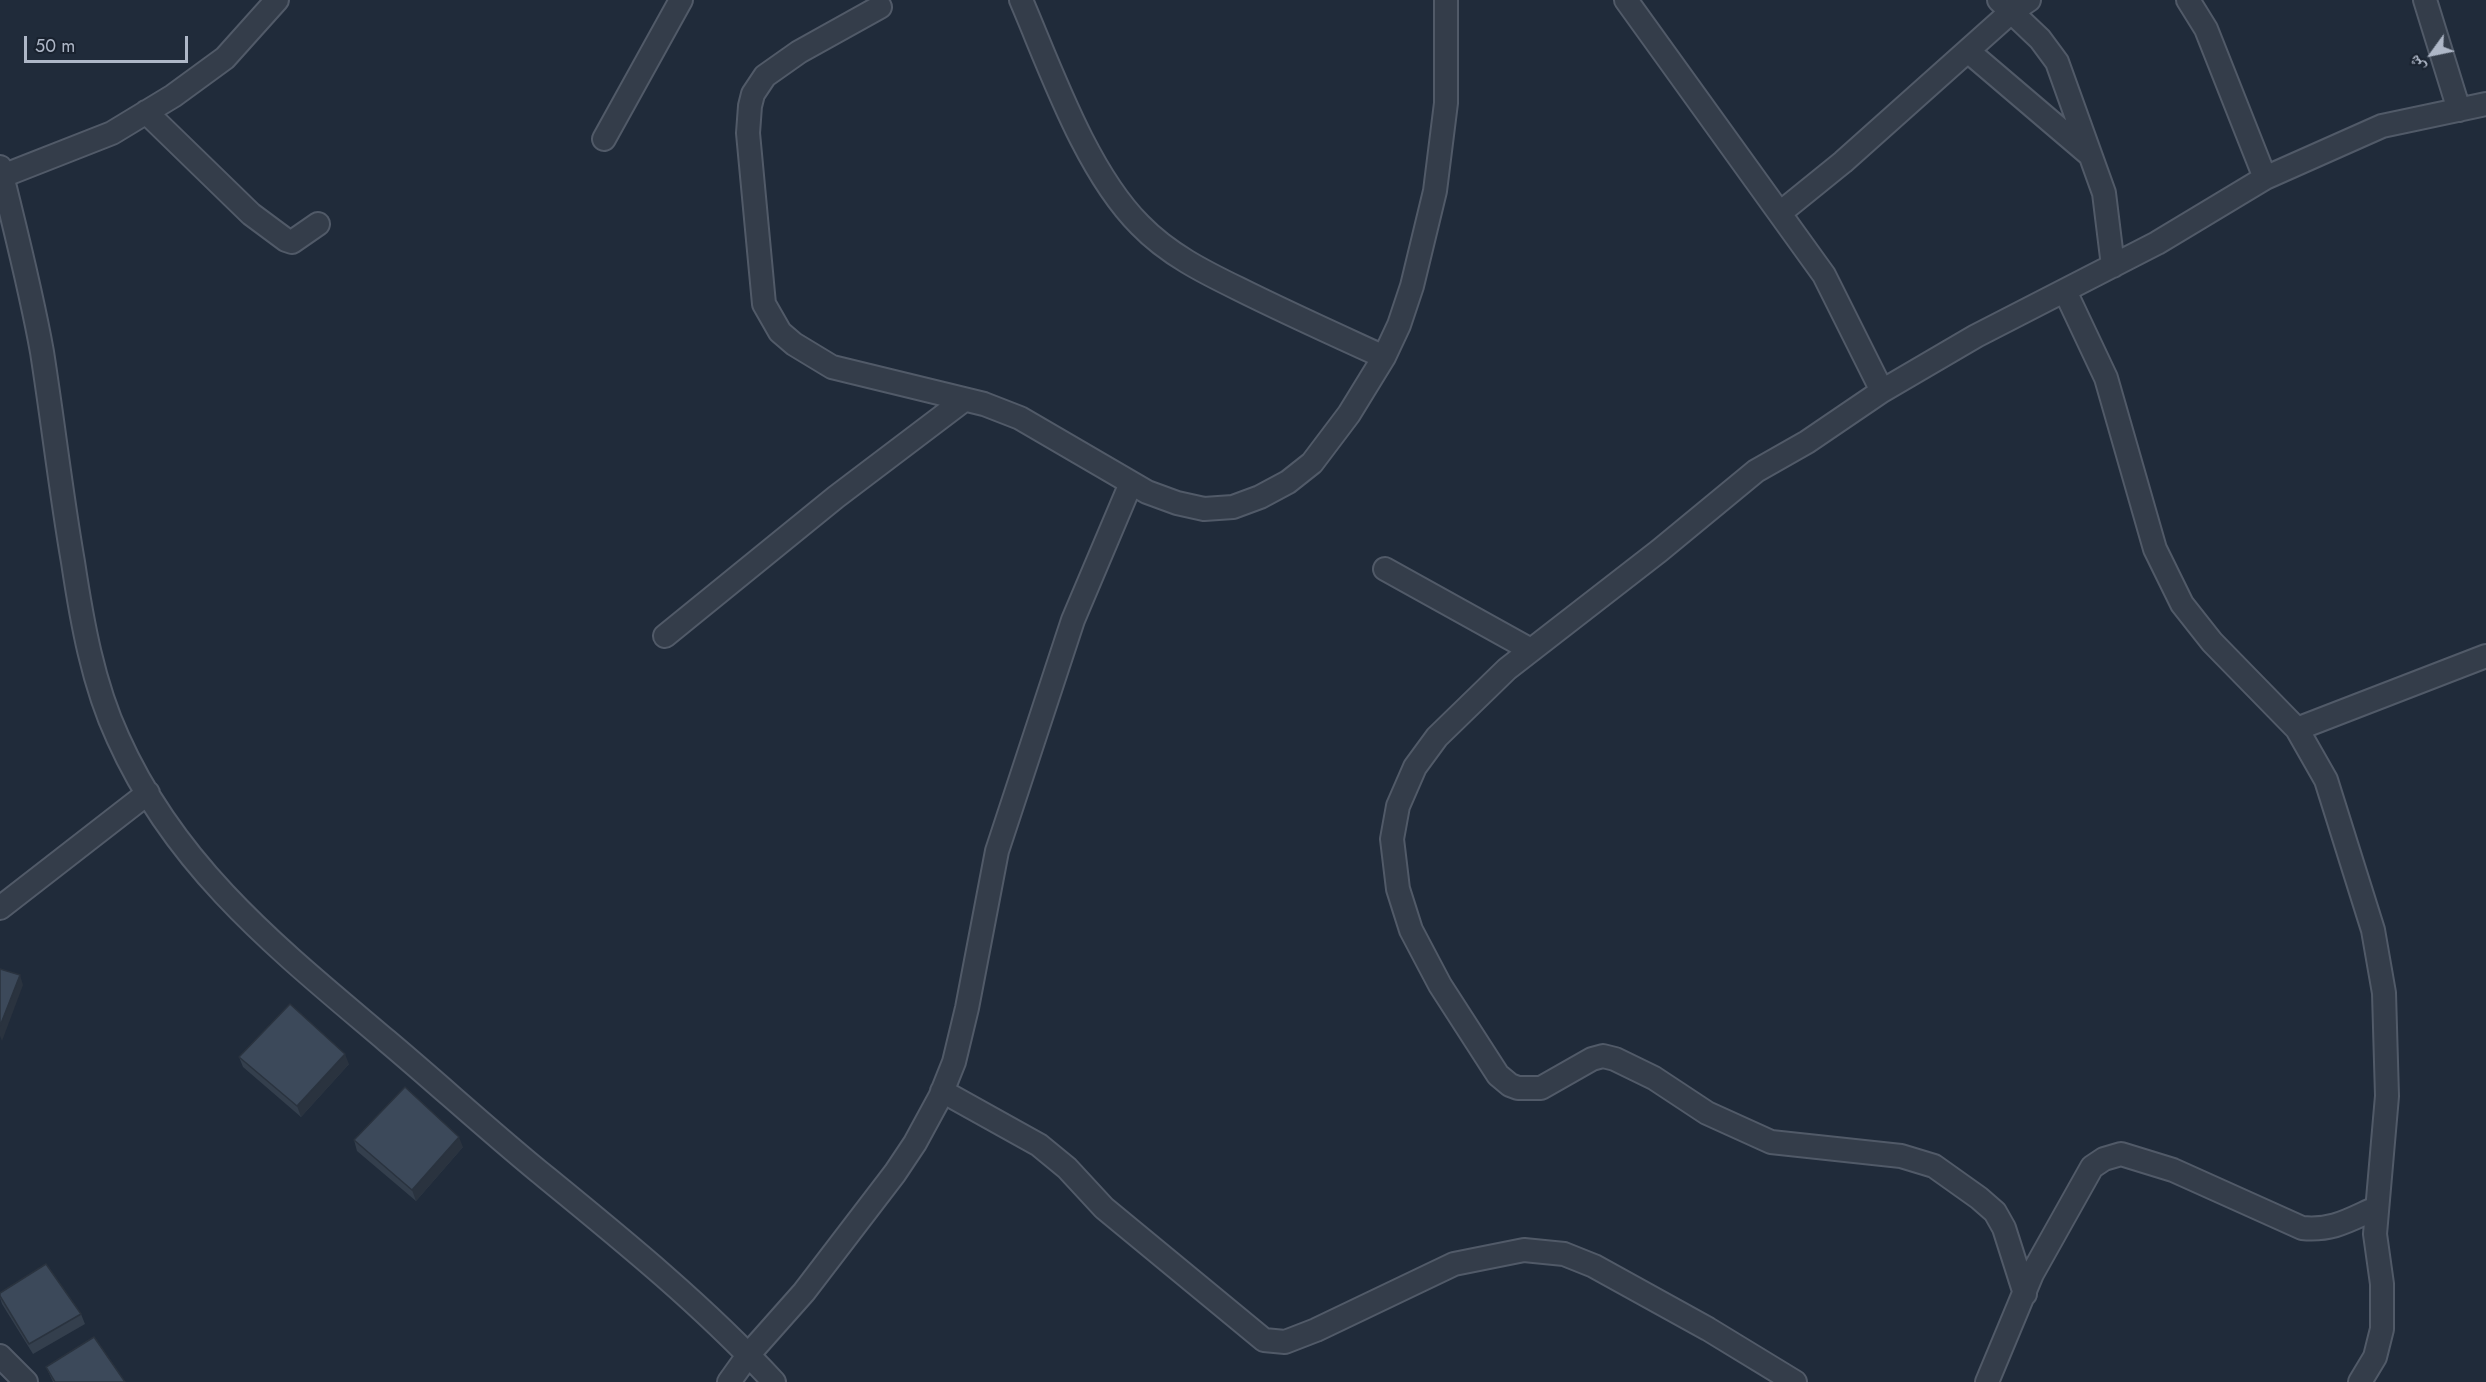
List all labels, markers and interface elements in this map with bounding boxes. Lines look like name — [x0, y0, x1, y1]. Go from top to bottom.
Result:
scale bar — [27, 24, 190, 62]
north arrow — [2402, 24, 2462, 84]
text: 50 m — [35, 33, 75, 59]
text: ش — [2402, 51, 2431, 77]

